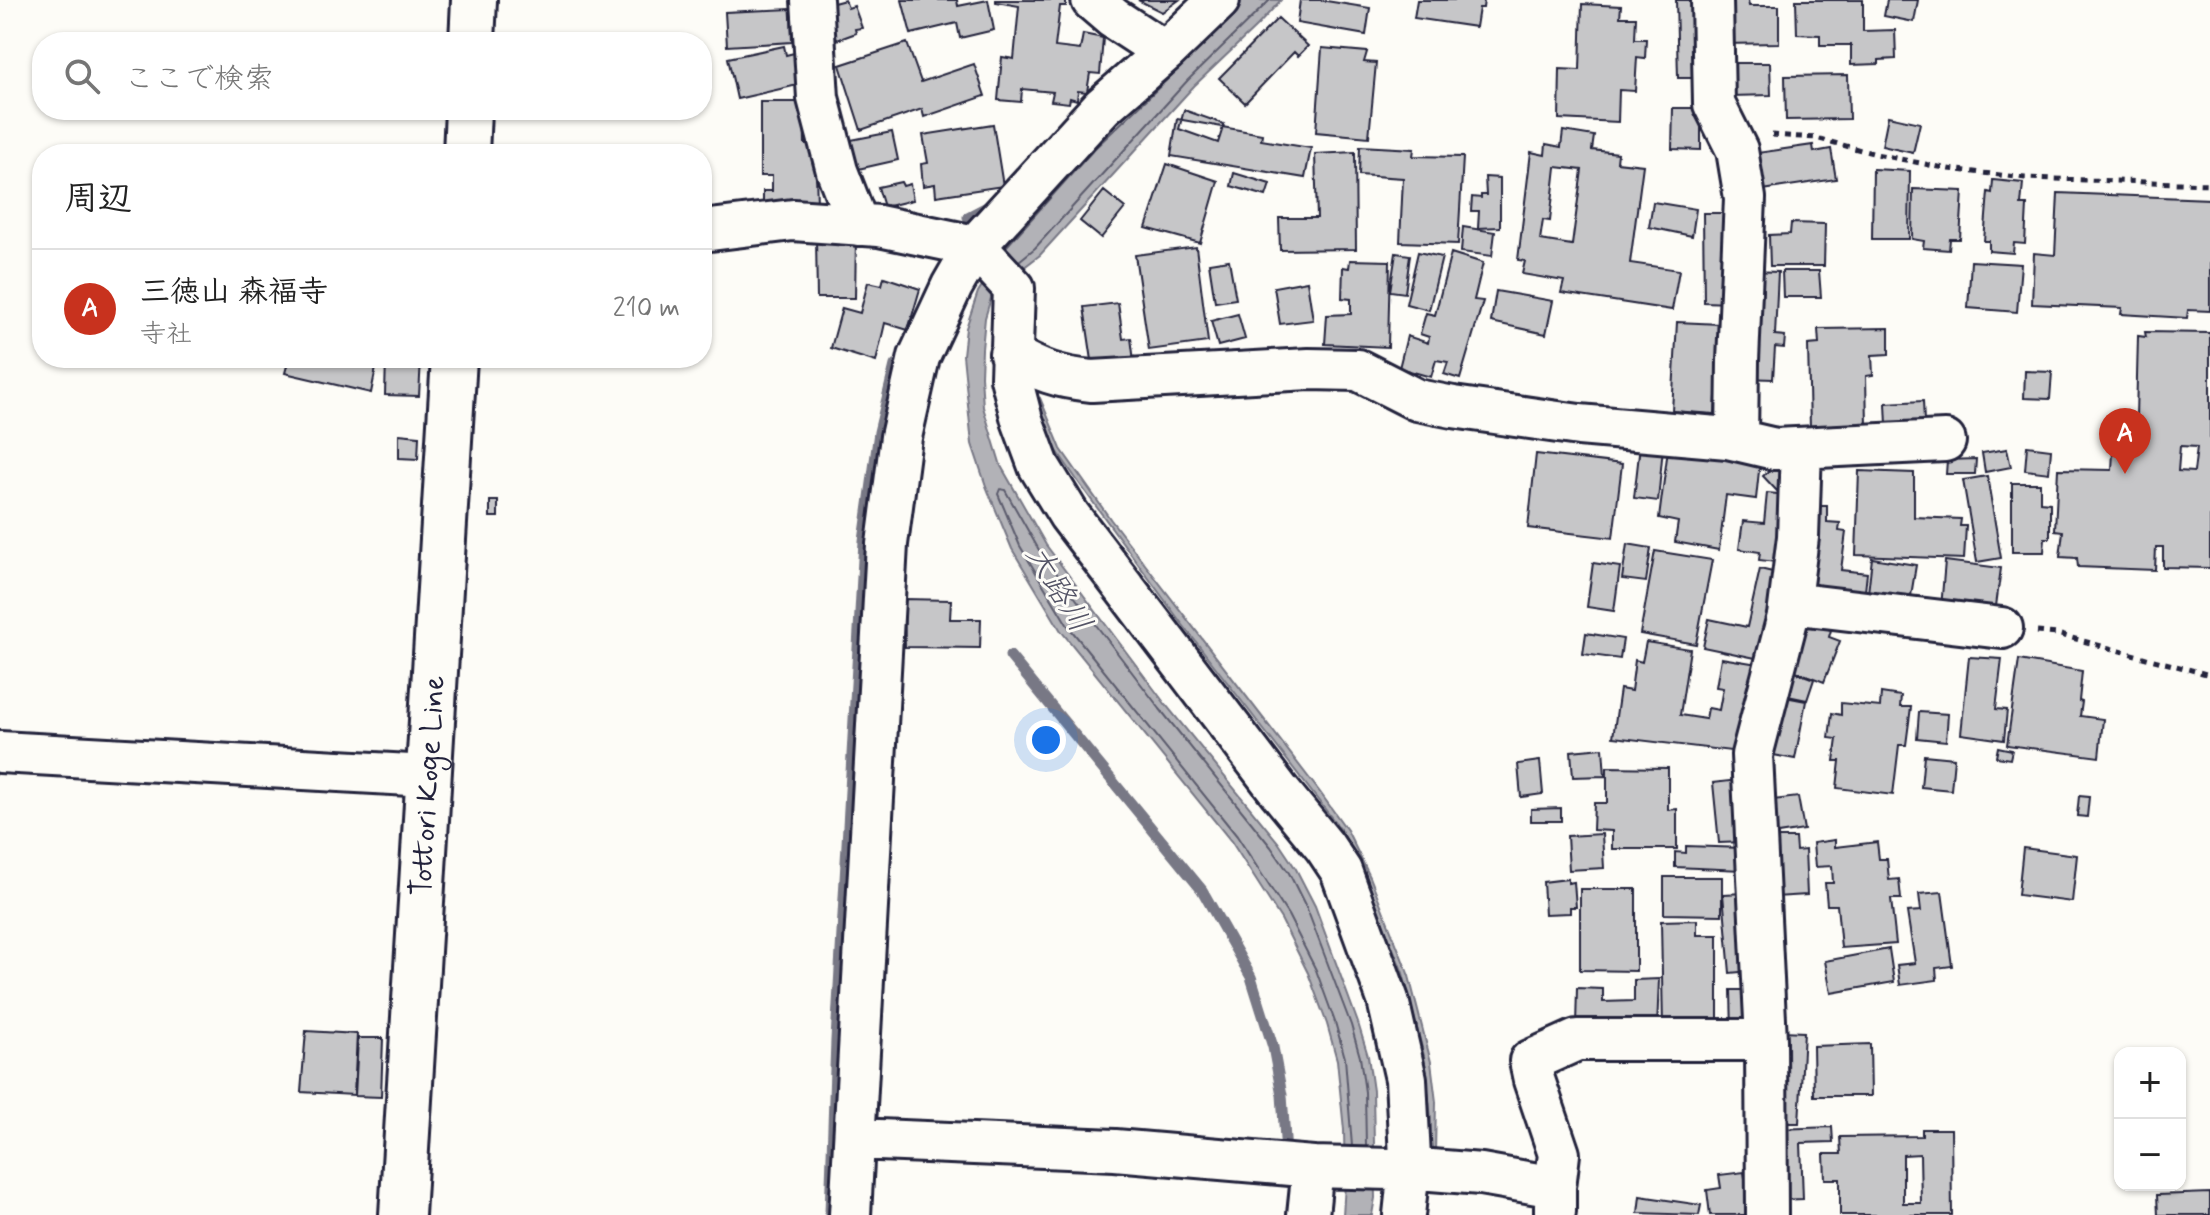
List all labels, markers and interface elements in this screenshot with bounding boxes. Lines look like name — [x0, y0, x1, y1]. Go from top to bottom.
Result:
search box — [32, 32, 712, 120]
icon: search — [60, 54, 104, 98]
text: ここで検索 — [124, 60, 274, 99]
text: 周辺 — [64, 177, 132, 222]
text: 三徳山 森福寺 — [140, 273, 328, 312]
text: A — [81, 292, 99, 326]
text: 210 m — [613, 292, 680, 326]
text: 寺社 — [140, 318, 192, 352]
pin: A — [2099, 408, 2151, 474]
water label: 大路川 — [1015, 537, 1101, 641]
street label: Tottori Koge Line — [402, 674, 454, 897]
your location — [1026, 720, 1066, 760]
map controls — [2114, 1047, 2186, 1191]
button: + — [2114, 1047, 2186, 1119]
button: − — [2114, 1119, 2186, 1191]

